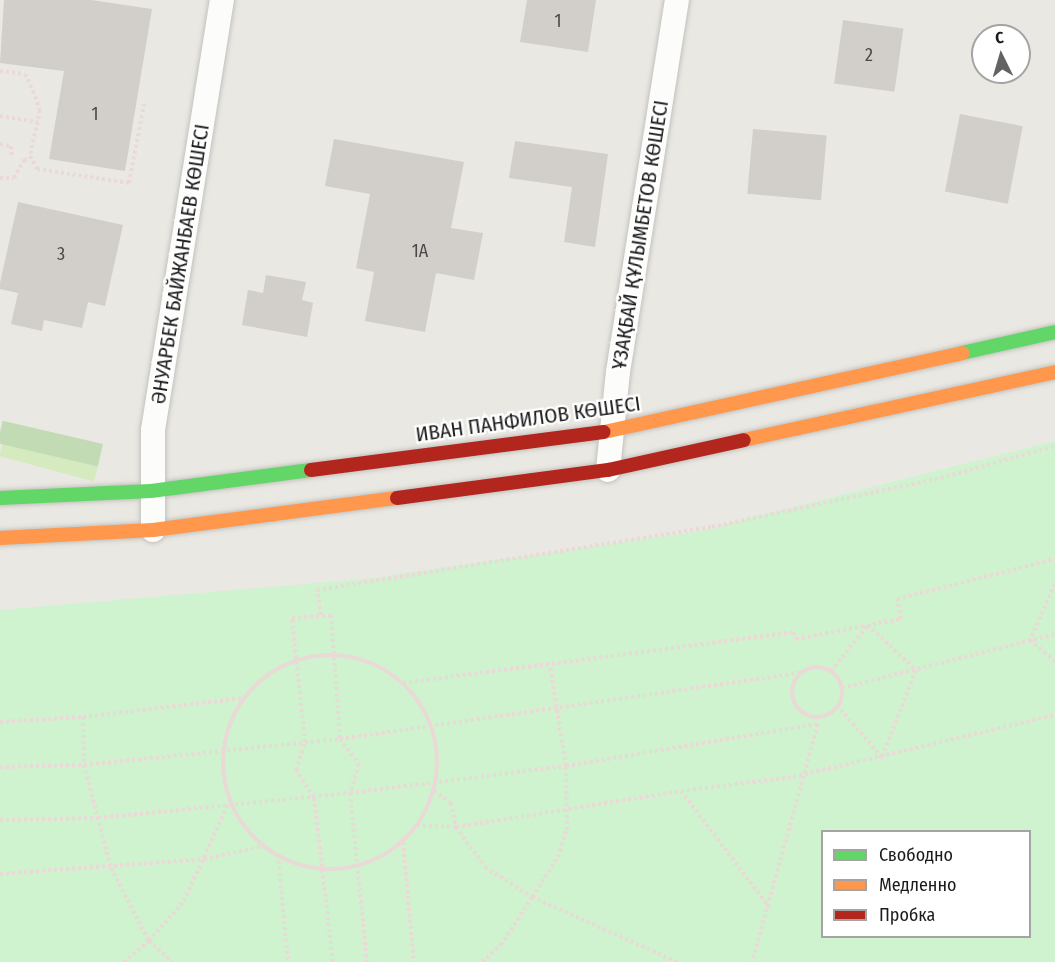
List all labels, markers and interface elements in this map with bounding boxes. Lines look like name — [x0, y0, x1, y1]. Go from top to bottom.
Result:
house number: 1 — [554, 10, 562, 32]
north arrow — [971, 24, 1031, 84]
text: С — [995, 28, 1005, 47]
house number: 2 — [865, 44, 873, 66]
street label: ҰЗАҚБАЙ ҚҰЛЫМБЕТОВ КӨШЕСІ — [606, 98, 674, 372]
house number: 1 — [91, 103, 99, 125]
street label: ӘНУАРБЕК БАЙЖАНБАЕВ КӨШЕСІ — [145, 122, 215, 406]
house number: 1А — [412, 240, 428, 262]
house number: 3 — [57, 243, 65, 265]
street label: ИВАН ПАНФИЛОВ КӨШЕСІ — [414, 391, 642, 447]
legend — [821, 830, 1031, 938]
text: Свободно — [879, 844, 953, 866]
text: Медленно — [879, 874, 957, 896]
text: Пробка — [879, 904, 935, 926]

